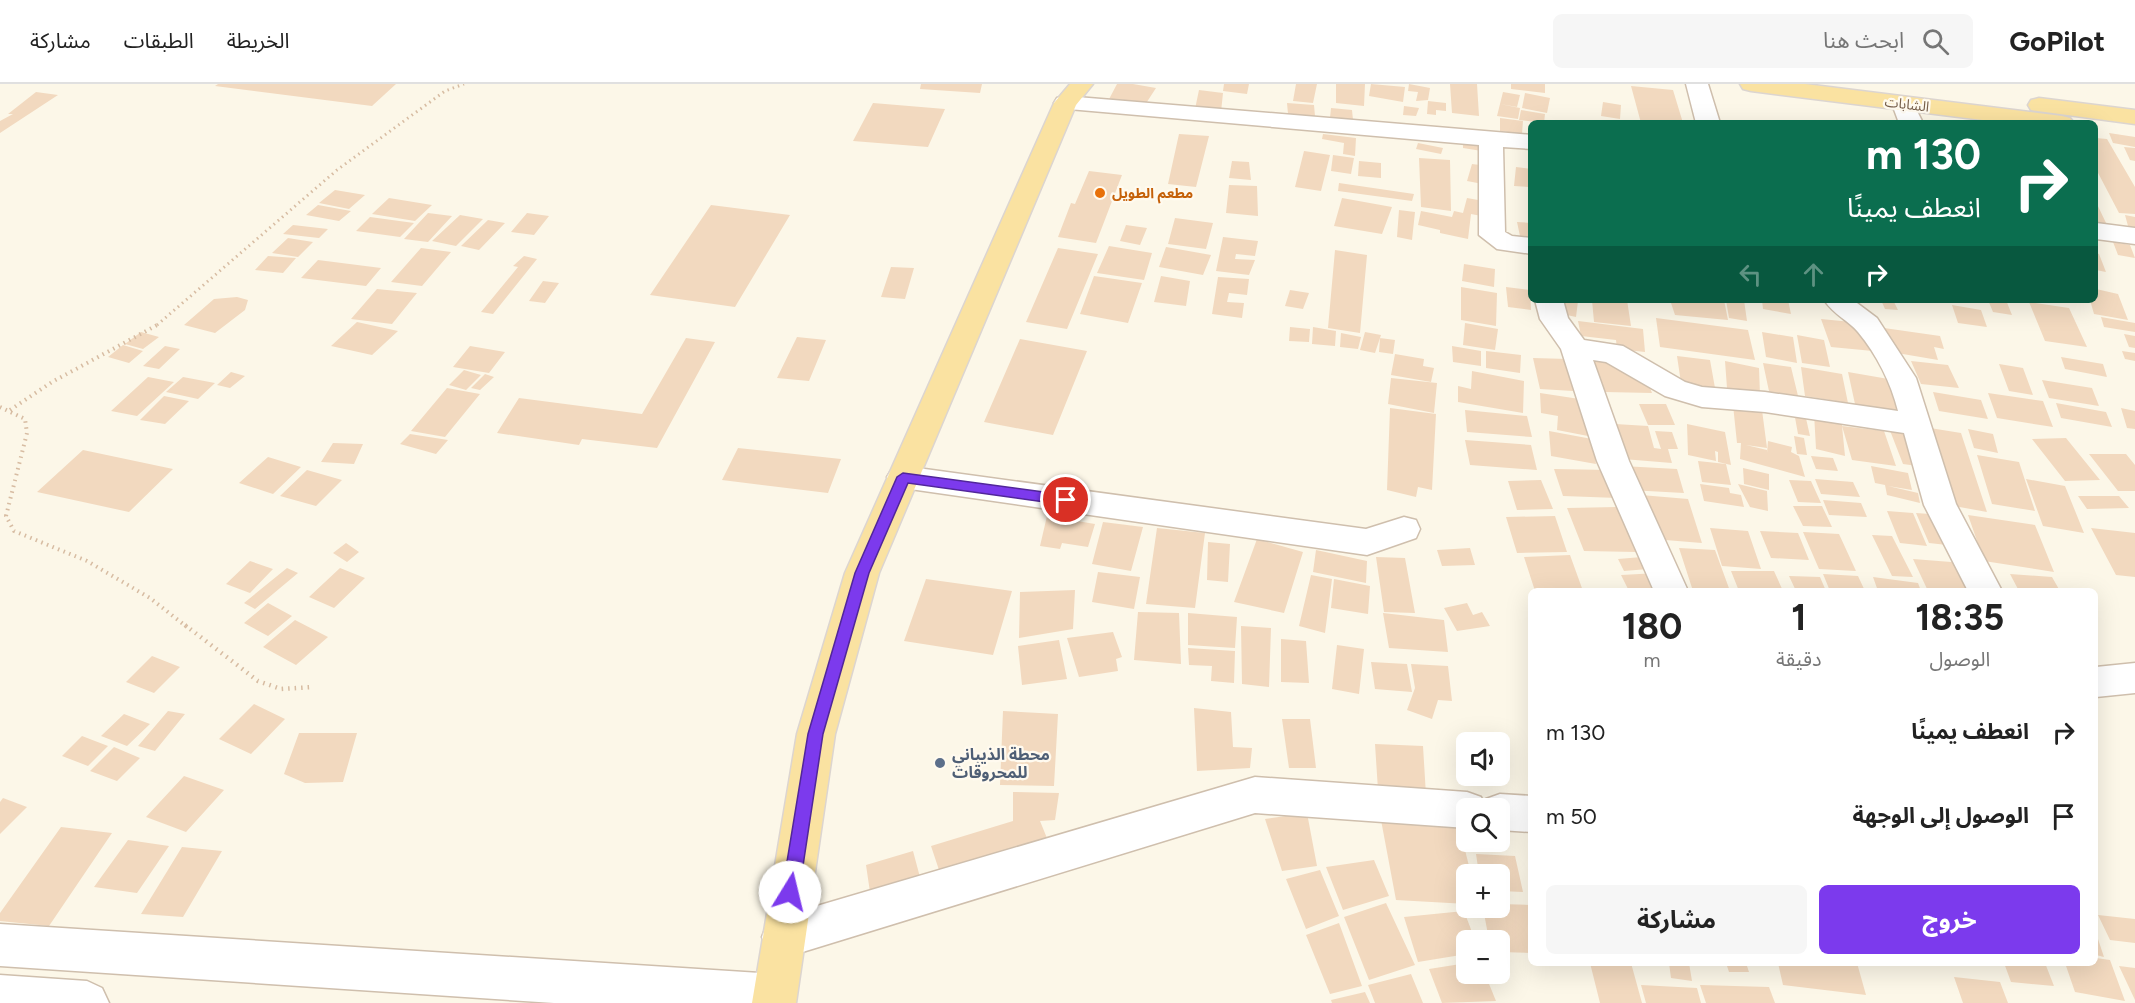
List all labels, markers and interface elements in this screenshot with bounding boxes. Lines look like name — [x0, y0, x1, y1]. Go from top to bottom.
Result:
search box — [1553, 14, 1973, 68]
text: GoPilot — [2009, 24, 2105, 58]
icon: search — [1919, 25, 1952, 58]
text: ابحث هنا — [1823, 27, 1904, 54]
text: مشاركة — [30, 28, 91, 53]
text: الطبقات — [124, 28, 194, 53]
text: الخريطة — [227, 28, 290, 53]
street label: الشابات — [1884, 93, 1930, 116]
text: 130 m — [1866, 129, 1981, 180]
icon: right — [2002, 144, 2080, 222]
place label: مطعم الطويل — [1112, 185, 1193, 204]
marker: مطعم الطويل — [1093, 186, 1107, 200]
text: انعطف يمينًا — [1847, 191, 1981, 224]
icon: left — [1734, 258, 1767, 291]
icon: ahead — [1797, 258, 1830, 291]
icon: right — [1860, 258, 1893, 291]
pin — [1040, 474, 1091, 525]
icon: arrive — [1049, 483, 1082, 516]
text: 1 — [1791, 596, 1806, 639]
text: 18:35 — [1915, 596, 2004, 639]
text: 180 — [1622, 605, 1682, 648]
text: دقيقة — [1776, 647, 1822, 671]
text: الوصول — [1929, 647, 1990, 671]
text: m — [1643, 648, 1661, 672]
icon: right — [2047, 716, 2080, 749]
text: انعطف يمينًا — [1911, 718, 2029, 745]
text: 130 m — [1546, 719, 1605, 746]
map controls — [1456, 732, 1510, 984]
button: sound — [1456, 732, 1510, 786]
place label: محطة الذيباني للمحروقات — [952, 745, 1050, 782]
marker: محطة الذيباني للمحروقات — [933, 756, 947, 770]
button: search — [1456, 798, 1510, 852]
icon: arrive — [2047, 800, 2080, 833]
text: الوصول إلى الوجهة — [1852, 802, 2029, 829]
text: 50 m — [1546, 803, 1597, 830]
position arrow — [758, 860, 822, 924]
button: + — [1456, 864, 1510, 918]
button: مشاركة — [1546, 885, 1807, 954]
button: خروج — [1819, 885, 2080, 954]
button: − — [1456, 930, 1510, 984]

